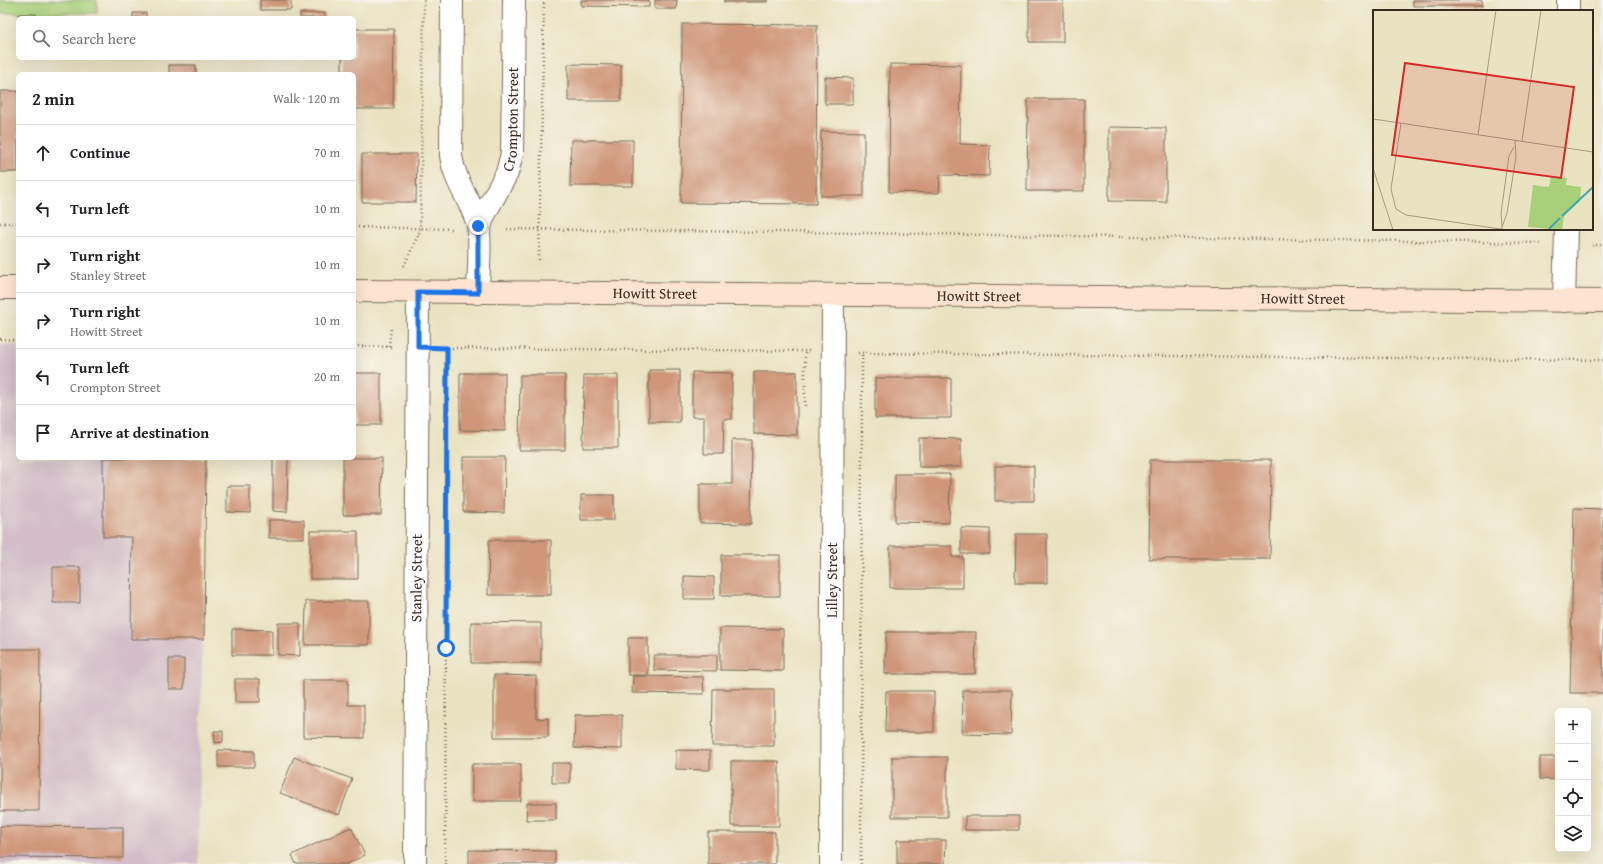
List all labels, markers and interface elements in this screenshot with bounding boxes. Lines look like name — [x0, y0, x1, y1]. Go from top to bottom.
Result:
inset map — [1373, 10, 1593, 230]
search box — [16, 16, 356, 60]
icon: search — [30, 27, 52, 49]
text: Search here — [62, 28, 136, 49]
street label: Crompton Street — [497, 66, 523, 174]
text: 2 min — [32, 86, 74, 111]
text: Walk · 120 m — [273, 89, 340, 108]
icon: ahead — [32, 142, 54, 164]
text: Continue — [70, 142, 131, 163]
text: 70 m — [314, 143, 340, 162]
icon: left — [32, 198, 54, 220]
text: Turn left — [70, 198, 129, 219]
text: 10 m — [314, 199, 340, 218]
route end — [469, 217, 487, 235]
text: Turn right — [70, 245, 141, 266]
icon: right — [32, 254, 54, 276]
text: 10 m — [314, 255, 340, 274]
text: Stanley Street — [70, 266, 146, 285]
street label: Howitt Street — [613, 282, 698, 304]
street label: Howitt Street — [937, 285, 1022, 306]
street label: Howitt Street — [1261, 287, 1346, 309]
text: Turn right — [70, 301, 141, 322]
icon: right — [32, 310, 54, 332]
text: 10 m — [314, 311, 340, 330]
text: Howitt Street — [70, 322, 143, 341]
text: Turn left — [70, 357, 129, 378]
icon: left — [32, 366, 54, 388]
text: 20 m — [314, 367, 340, 386]
text: Crompton Street — [70, 378, 161, 397]
icon: arrive — [32, 422, 54, 444]
text: Arrive at destination — [70, 422, 209, 443]
street label: Stanley Street — [405, 533, 427, 622]
street label: Lilley Street — [821, 541, 842, 618]
route start — [437, 639, 455, 657]
map controls — [1555, 708, 1591, 852]
button: + — [1555, 708, 1591, 744]
button: − — [1555, 744, 1591, 780]
button: locate — [1555, 780, 1591, 816]
button: layers — [1555, 816, 1591, 852]

